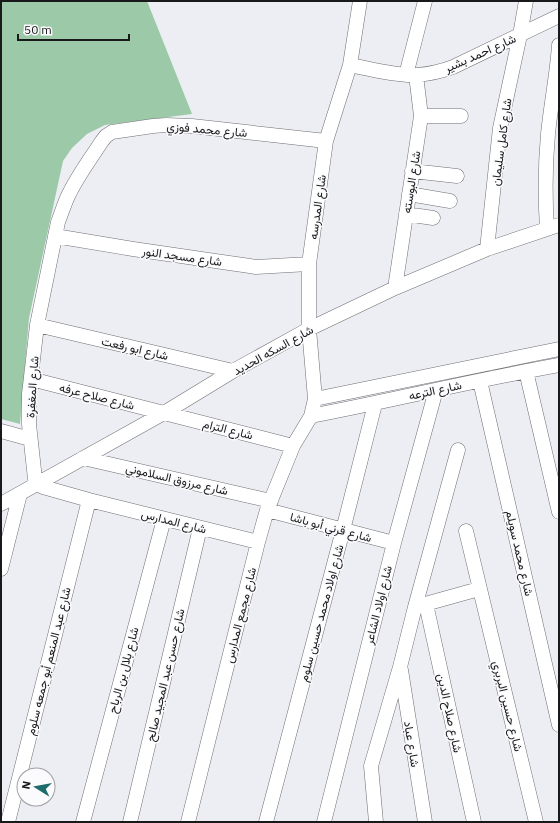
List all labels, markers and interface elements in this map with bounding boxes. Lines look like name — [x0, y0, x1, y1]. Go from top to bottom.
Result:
scale bar — [18, 16, 129, 42]
text: 50 m — [24, 22, 52, 37]
street label: شارع احمد بشير — [441, 30, 519, 78]
street label: شارع كامل سليمان — [487, 97, 517, 187]
street label: شارع محمد فوزي — [166, 118, 248, 143]
street label: شارع البوسته — [399, 150, 425, 215]
street label: شارع المدرسه — [305, 174, 331, 241]
street label: شارع مسجد النور — [140, 243, 223, 271]
street label: شارع السكه الحديد — [230, 322, 317, 380]
street label: شارع ابو رفعت — [100, 333, 170, 365]
street label: شارع المغفرة — [22, 355, 44, 419]
street label: شارع الترعه — [407, 377, 463, 405]
street label: شارع صلاح عرفه — [57, 379, 136, 415]
street label: شارع الترام — [201, 416, 255, 444]
street label: شارع مرزوق السلاموني — [124, 460, 230, 501]
street label: شارع المدارس — [139, 506, 208, 538]
street label: شارع قرني أبو باشا — [288, 509, 374, 548]
street label: شارع محمد سويلم — [501, 509, 537, 598]
street label: شارع اولاد محمد حسين سلوم — [295, 543, 348, 684]
street label: شارع اولاد الشاعر — [361, 564, 397, 648]
street label: شارع مجمع المدارس — [221, 566, 261, 665]
street label: شارع عبد المنعم أبو جمعه سلوم — [22, 585, 76, 737]
street label: شارع حسن عبد المجيد صالح — [142, 607, 190, 743]
street label: شارع بلال بن الرباح — [104, 625, 144, 715]
street label: شارع حسين البربري — [487, 659, 527, 754]
street label: شارع صلاح الدين — [432, 672, 466, 754]
street label: شارع عباد — [399, 720, 423, 768]
north arrow — [16, 767, 56, 807]
text: N — [19, 780, 34, 790]

